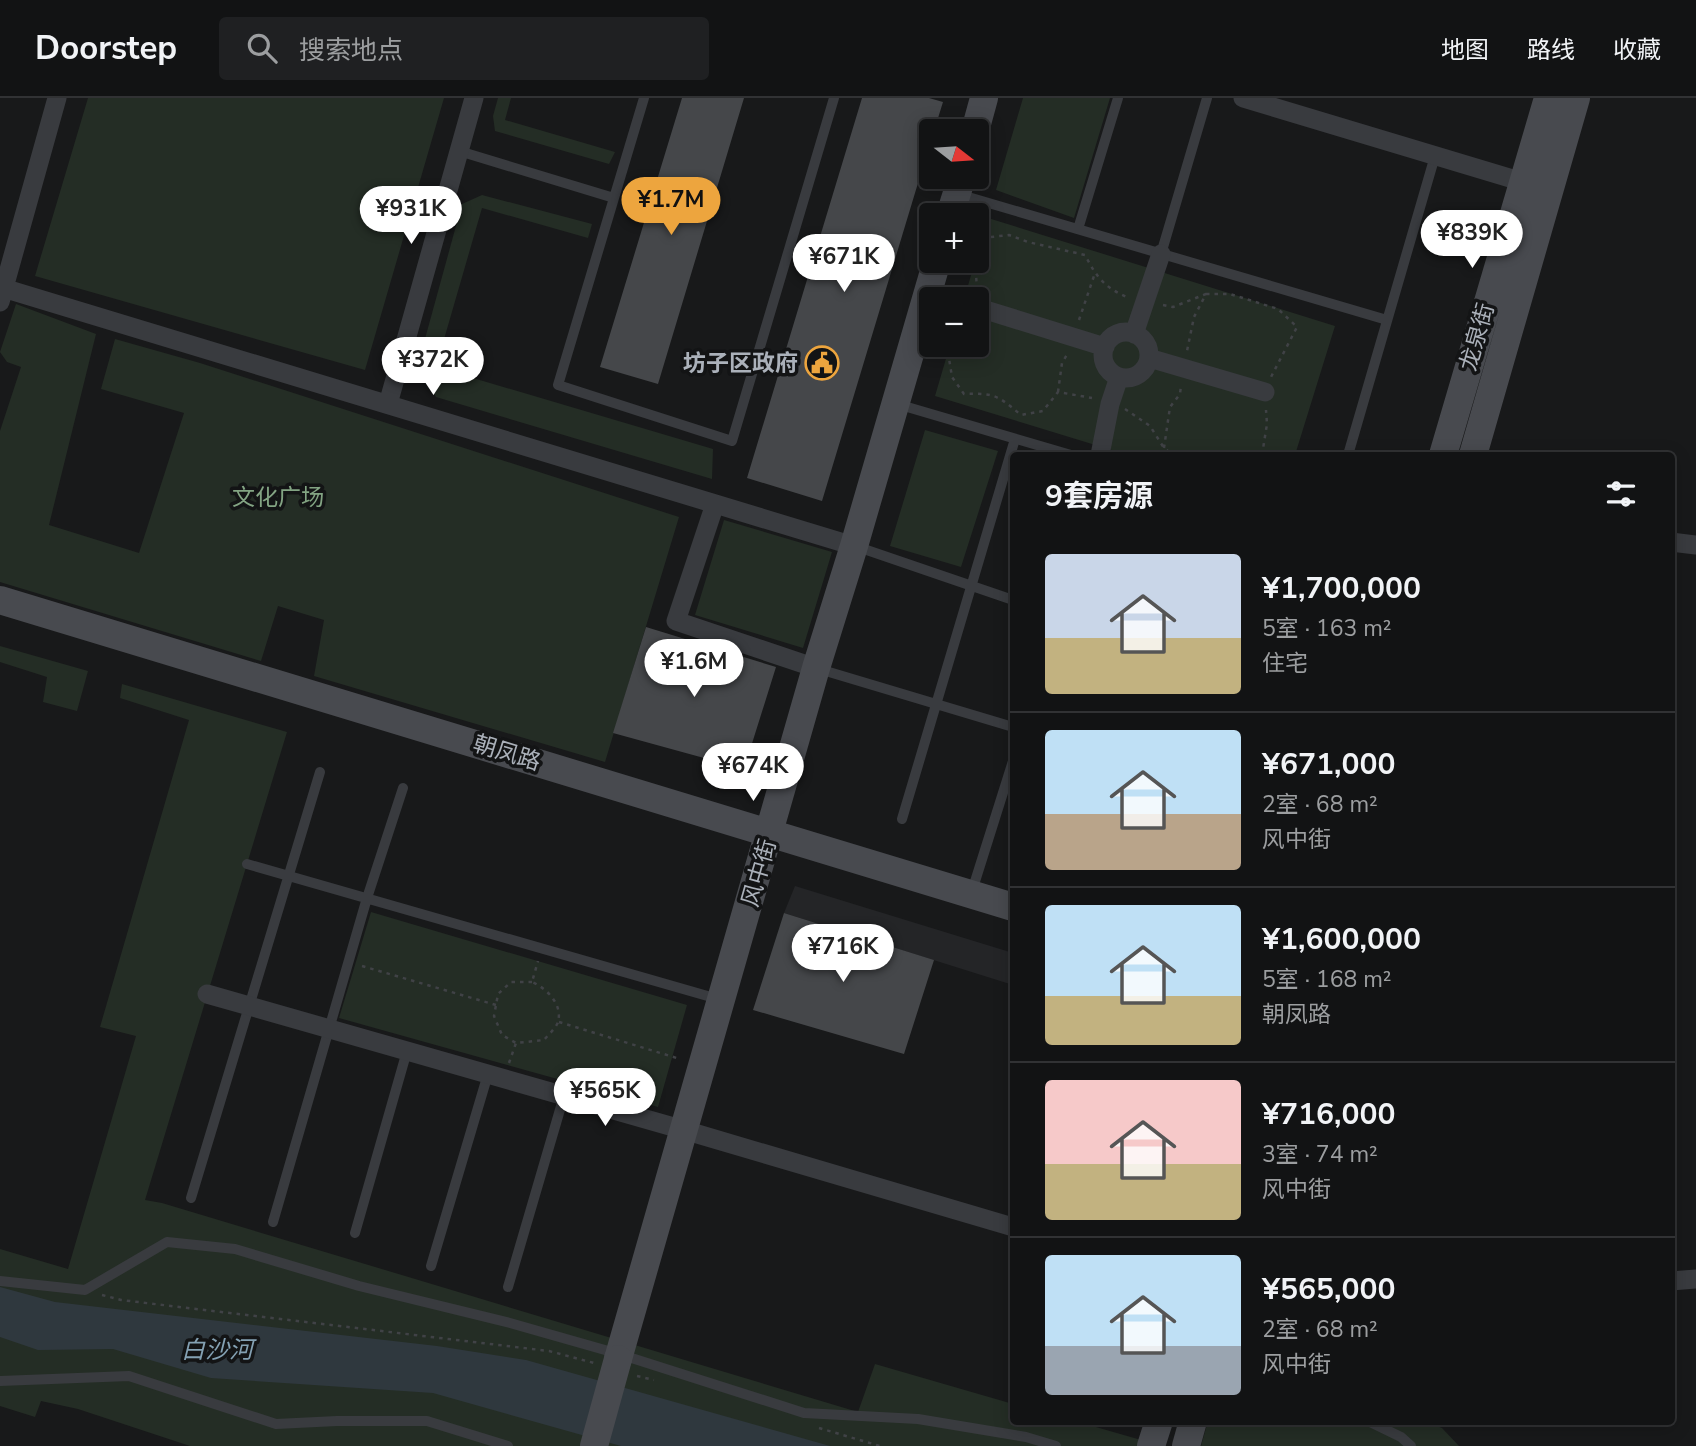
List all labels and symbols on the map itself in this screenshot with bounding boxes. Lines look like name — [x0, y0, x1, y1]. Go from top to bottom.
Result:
north arrow — [919, 119, 989, 189]
pin: ¥1.7M — [622, 178, 720, 237]
pin: ¥931K — [362, 186, 460, 246]
pin: ¥839K — [1423, 211, 1521, 270]
pin: ¥671K — [795, 234, 893, 294]
street label: 龙泉街 — [1453, 300, 1501, 374]
pin: ¥372K — [384, 338, 482, 397]
public building icon: 坊子区政府 — [803, 344, 841, 382]
place label: 坊子区政府 — [683, 348, 798, 379]
park label: 文化广场 — [232, 482, 324, 513]
pin: ¥1.6M — [645, 640, 743, 699]
street label: 朝凤路 — [469, 728, 545, 778]
pin: ¥674K — [704, 744, 802, 803]
street label: 风中街 — [735, 836, 783, 910]
pin: ¥716K — [794, 924, 892, 984]
pin: ¥565K — [556, 1068, 654, 1128]
water label: 白沙河 — [181, 1334, 257, 1366]

